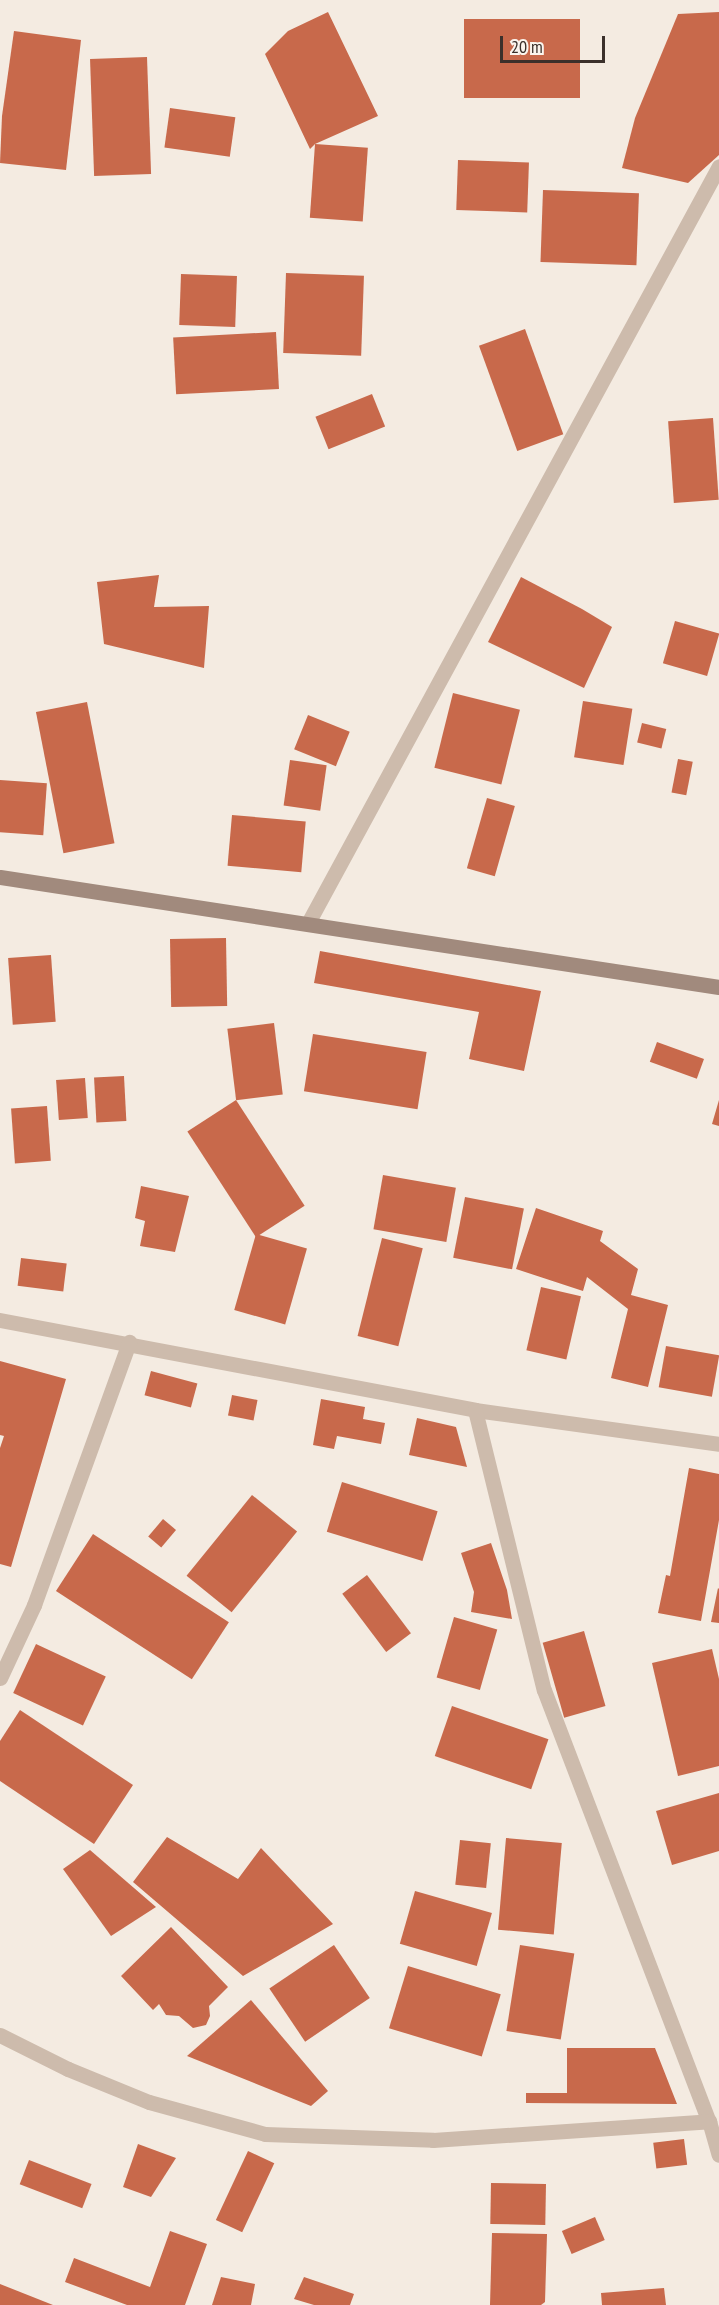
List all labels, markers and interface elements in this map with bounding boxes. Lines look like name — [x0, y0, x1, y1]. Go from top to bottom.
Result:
scale bar — [503, 24, 608, 62]
text: 20 m — [511, 35, 543, 58]

